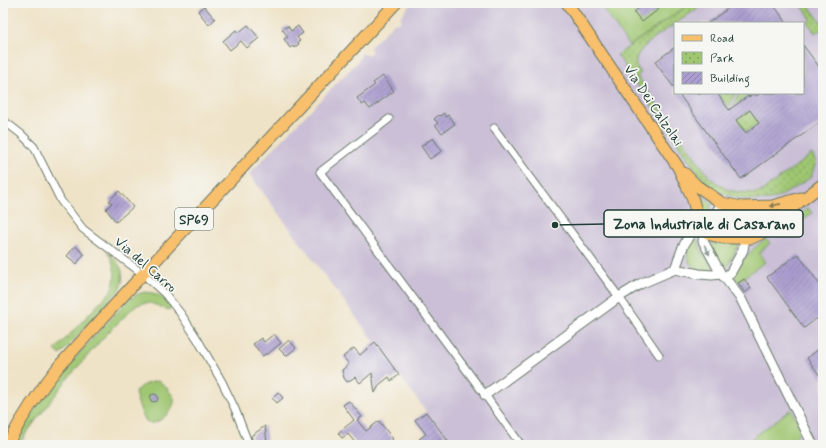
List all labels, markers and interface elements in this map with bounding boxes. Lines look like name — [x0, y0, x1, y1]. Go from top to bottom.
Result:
legend — [674, 22, 804, 94]
text: Road — [710, 31, 734, 47]
text: Park — [710, 51, 734, 67]
street label: Via Dei Calzolai — [619, 61, 687, 150]
text: Building — [710, 71, 750, 88]
one-way arrow — [768, 202, 781, 208]
road number: SP69 — [175, 208, 213, 230]
callout: Zona Industriale di Casarano — [604, 210, 803, 237]
text: Zona Industriale di Casarano — [613, 215, 795, 235]
street label: Via del Carro — [111, 233, 180, 297]
one-way arrow — [704, 244, 710, 256]

